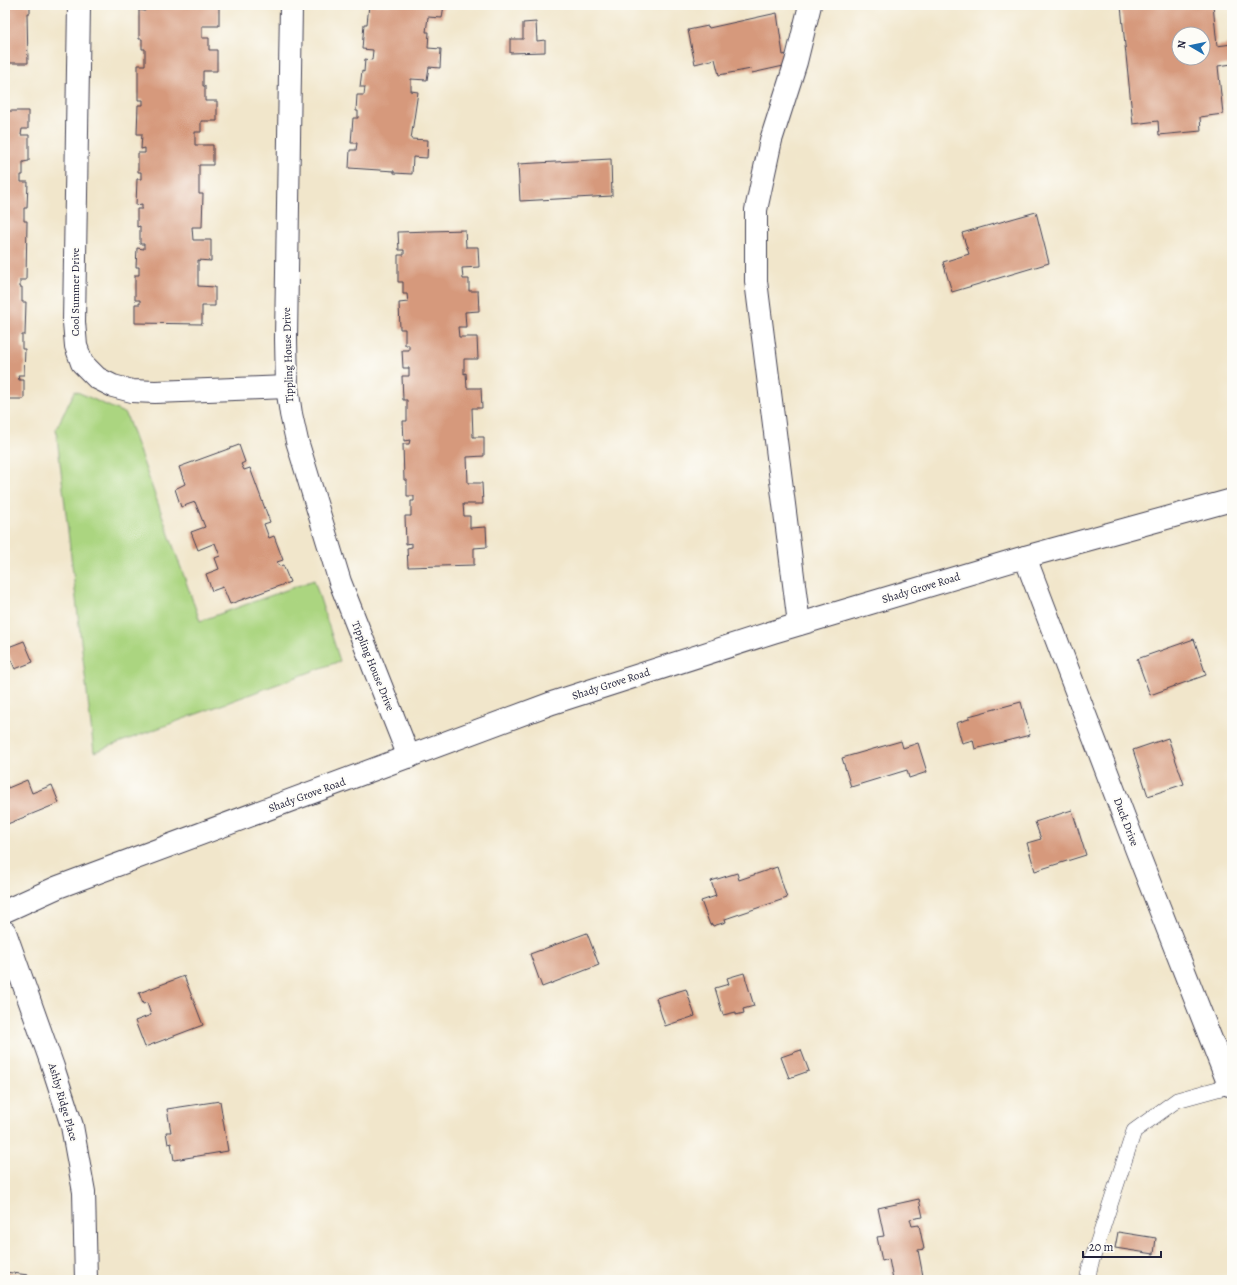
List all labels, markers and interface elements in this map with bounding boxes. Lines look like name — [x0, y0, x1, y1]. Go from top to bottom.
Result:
north arrow — [1171, 26, 1211, 66]
text: N — [1174, 39, 1190, 50]
street label: Cool Summer Drive — [68, 248, 83, 336]
street label: Tippling House Drive — [279, 307, 297, 403]
street label: Shady Grove Road — [880, 569, 962, 607]
street label: Tippling House Drive — [348, 619, 398, 713]
street label: Shady Grove Road — [570, 664, 652, 704]
street label: Shady Grove Road — [266, 774, 348, 816]
street label: Duck Drive — [1110, 796, 1142, 848]
street label: Ashby Ridge Place — [44, 1060, 81, 1143]
scale bar — [1083, 1233, 1161, 1259]
text: 20 m — [1089, 1239, 1113, 1255]

